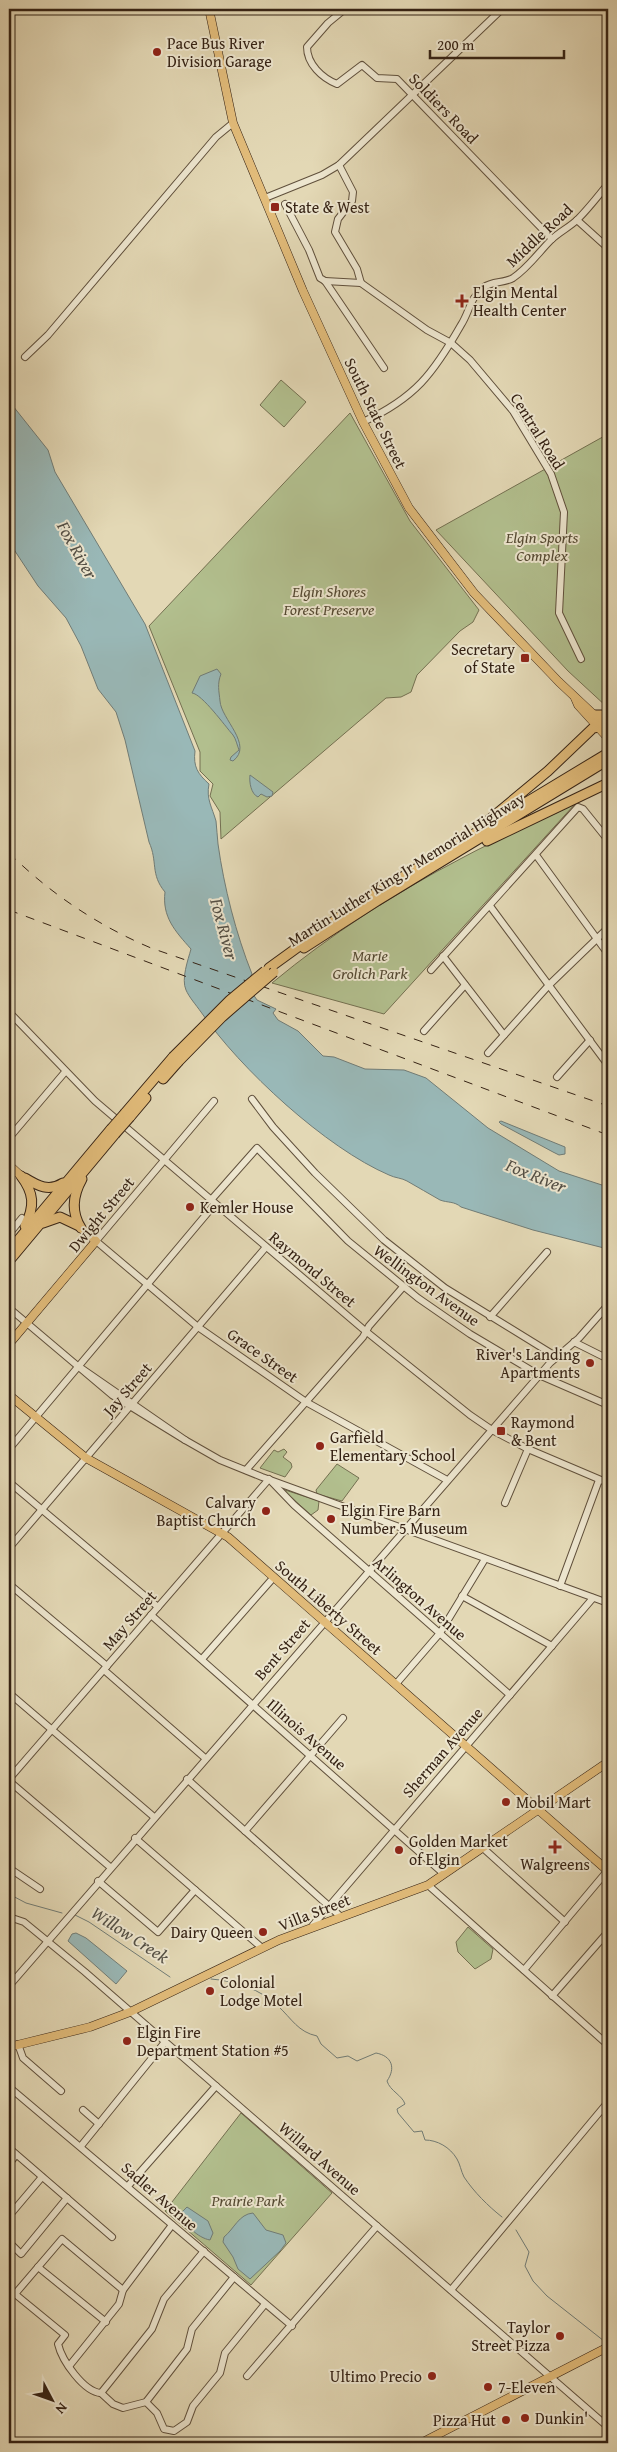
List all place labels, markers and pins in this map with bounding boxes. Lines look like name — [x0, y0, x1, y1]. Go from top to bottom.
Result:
place label: Pace Bus River Division Garage — [167, 31, 272, 73]
marker: Pace Bus River Division Garage — [151, 46, 163, 58]
place label: State & West — [285, 195, 370, 219]
marker: State & West — [269, 201, 281, 213]
place label: Elgin Mental Health Center — [473, 280, 567, 322]
marker: Elgin Mental Health Center — [455, 294, 469, 308]
place label: Secretary of State — [451, 637, 515, 679]
marker: Secretary of State — [519, 652, 531, 664]
place label: Kemler House — [200, 1195, 293, 1219]
marker: Kemler House — [184, 1201, 196, 1213]
place label: River's Landing Apartments — [476, 1342, 580, 1384]
marker: River's Landing Apartments — [584, 1357, 596, 1369]
place label: Raymond & Bent — [511, 1410, 575, 1452]
place label: Garfield Elementary School — [330, 1425, 456, 1467]
marker: Raymond & Bent — [495, 1425, 507, 1437]
marker: Garfield Elementary School — [314, 1440, 326, 1452]
place label: Calvary Baptist Church — [157, 1490, 256, 1532]
place label: Elgin Fire Barn Number 5 Museum — [341, 1498, 468, 1540]
marker: Calvary Baptist Church — [260, 1505, 272, 1517]
marker: Elgin Fire Barn Number 5 Museum — [325, 1513, 337, 1525]
place label: Mobil Mart — [516, 1790, 591, 1814]
marker: Mobil Mart — [500, 1796, 512, 1808]
place label: Golden Market of Elgin — [409, 1829, 508, 1871]
marker: Walgreens — [549, 1841, 561, 1853]
marker: Golden Market of Elgin — [393, 1844, 405, 1856]
place label: Walgreens — [520, 1852, 590, 1876]
place label: Dairy Queen — [171, 1920, 253, 1944]
marker: Dairy Queen — [257, 1926, 269, 1938]
place label: Colonial Lodge Motel — [220, 1970, 303, 2012]
marker: Colonial Lodge Motel — [204, 1985, 216, 1997]
place label: Elgin Fire Department Station #5 — [137, 2020, 289, 2062]
marker: Elgin Fire Department Station #5 — [121, 2035, 133, 2047]
place label: Taylor Street Pizza — [471, 2315, 550, 2357]
marker: Taylor Street Pizza — [554, 2330, 566, 2342]
place label: Ultimo Precio — [330, 2364, 422, 2388]
marker: Ultimo Precio — [426, 2370, 438, 2382]
place label: 7-Eleven — [498, 2375, 555, 2399]
marker: 7-Eleven — [482, 2381, 494, 2393]
place label: Dunkin' — [535, 2406, 588, 2430]
place label: Pizza Hut — [433, 2408, 496, 2432]
marker: Dunkin' — [519, 2412, 531, 2424]
marker: Pizza Hut — [500, 2414, 512, 2426]

